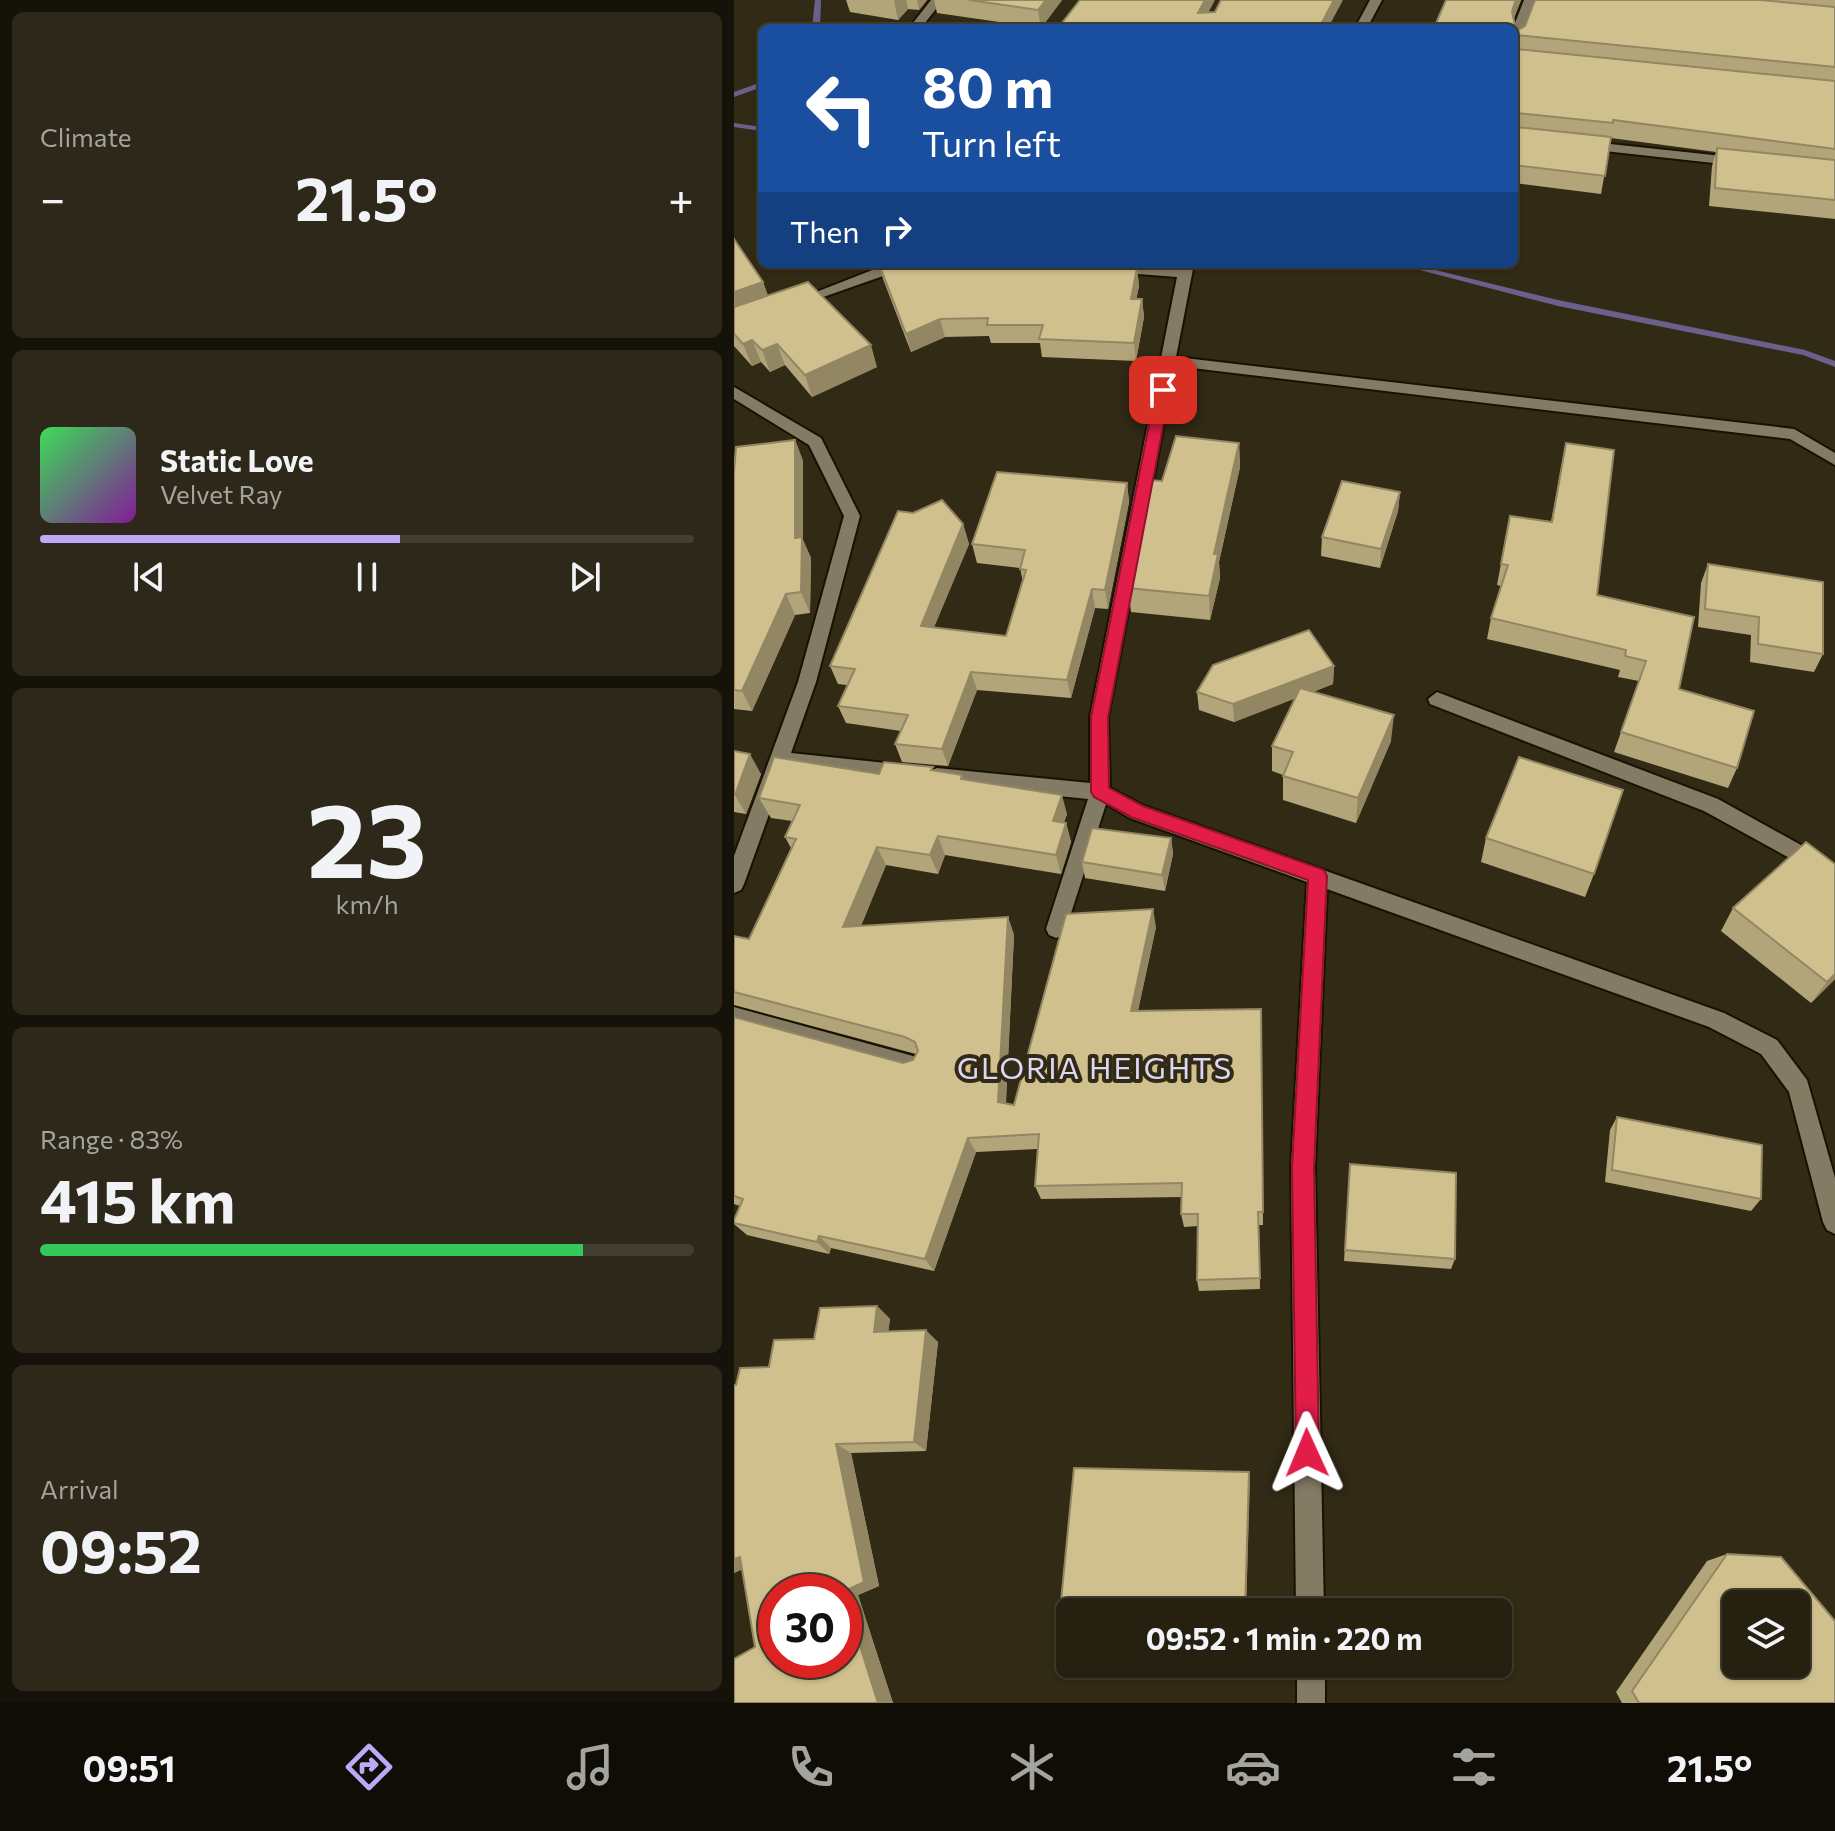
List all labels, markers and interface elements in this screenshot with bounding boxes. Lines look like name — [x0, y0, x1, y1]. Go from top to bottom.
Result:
text: 80 m — [922, 51, 1053, 120]
icon: left — [790, 56, 894, 160]
text: Turn left — [922, 120, 1061, 164]
text: Climate — [40, 121, 132, 152]
text: 21.5° — [295, 160, 438, 233]
text: − — [40, 170, 65, 224]
text: + — [668, 170, 694, 224]
icon: right — [875, 208, 919, 252]
text: Then — [790, 212, 859, 249]
pin — [1129, 356, 1197, 424]
icon: arrive — [1141, 368, 1185, 412]
text: Static Love — [160, 441, 314, 478]
text: Velvet Ray — [160, 478, 283, 509]
icon: previous — [127, 555, 171, 599]
icon: pause — [345, 555, 389, 599]
icon: next — [563, 555, 607, 599]
text: 23 — [307, 772, 427, 899]
text: km/h — [335, 888, 399, 919]
district label: GLORIA HEIGHTS — [957, 1048, 1233, 1085]
text: Range · 83% — [40, 1123, 183, 1154]
text: 415 km — [40, 1162, 235, 1235]
position arrow — [1265, 1411, 1349, 1495]
text: Arrival — [40, 1473, 119, 1504]
text: 09:52 — [40, 1512, 202, 1585]
speed limit sign: 30 — [758, 1574, 862, 1678]
map controls — [1722, 1590, 1810, 1678]
button: layers — [1722, 1590, 1810, 1678]
text: 09:52 · 1 min · 220 m — [1146, 1619, 1422, 1656]
icon: directions — [341, 1739, 397, 1795]
icon: music — [562, 1739, 618, 1795]
icon: phone — [783, 1739, 839, 1795]
icon: climate — [1004, 1739, 1060, 1795]
icon: car — [1225, 1739, 1281, 1795]
icon: filters — [1446, 1739, 1502, 1795]
text: 09:51 — [83, 1745, 175, 1789]
text: 21.5° — [1667, 1745, 1752, 1789]

